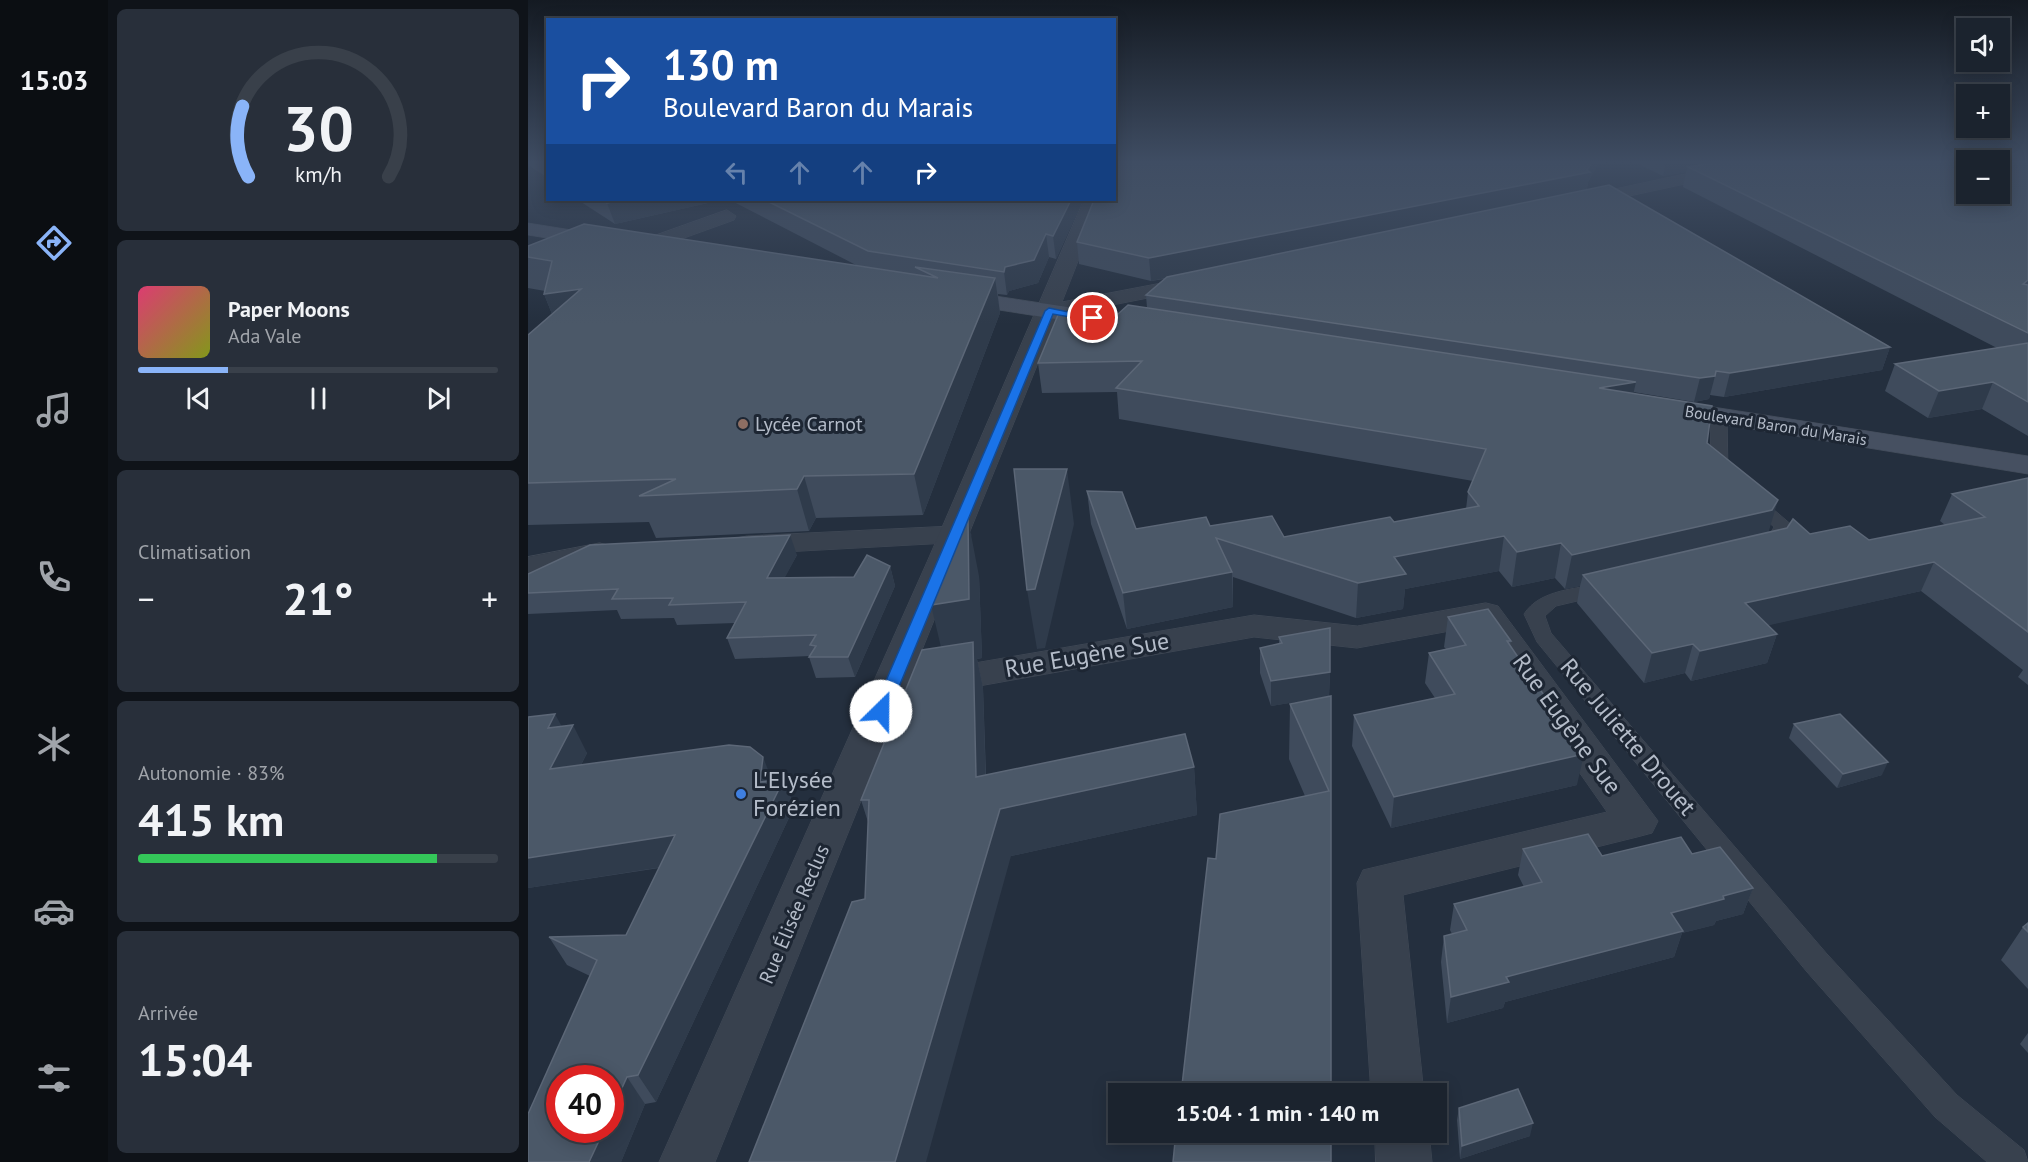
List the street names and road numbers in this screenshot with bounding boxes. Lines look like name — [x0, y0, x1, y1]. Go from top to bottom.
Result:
street label: Boulevard Baron du Marais — [1684, 401, 1869, 449]
street label: Rue Eugène Sue — [1002, 625, 1171, 684]
street label: Rue Eugène Sue — [1506, 647, 1629, 800]
street label: Rue Juliette Drouet — [1554, 652, 1703, 822]
street label: Rue Élisée Reclus — [753, 840, 835, 988]

